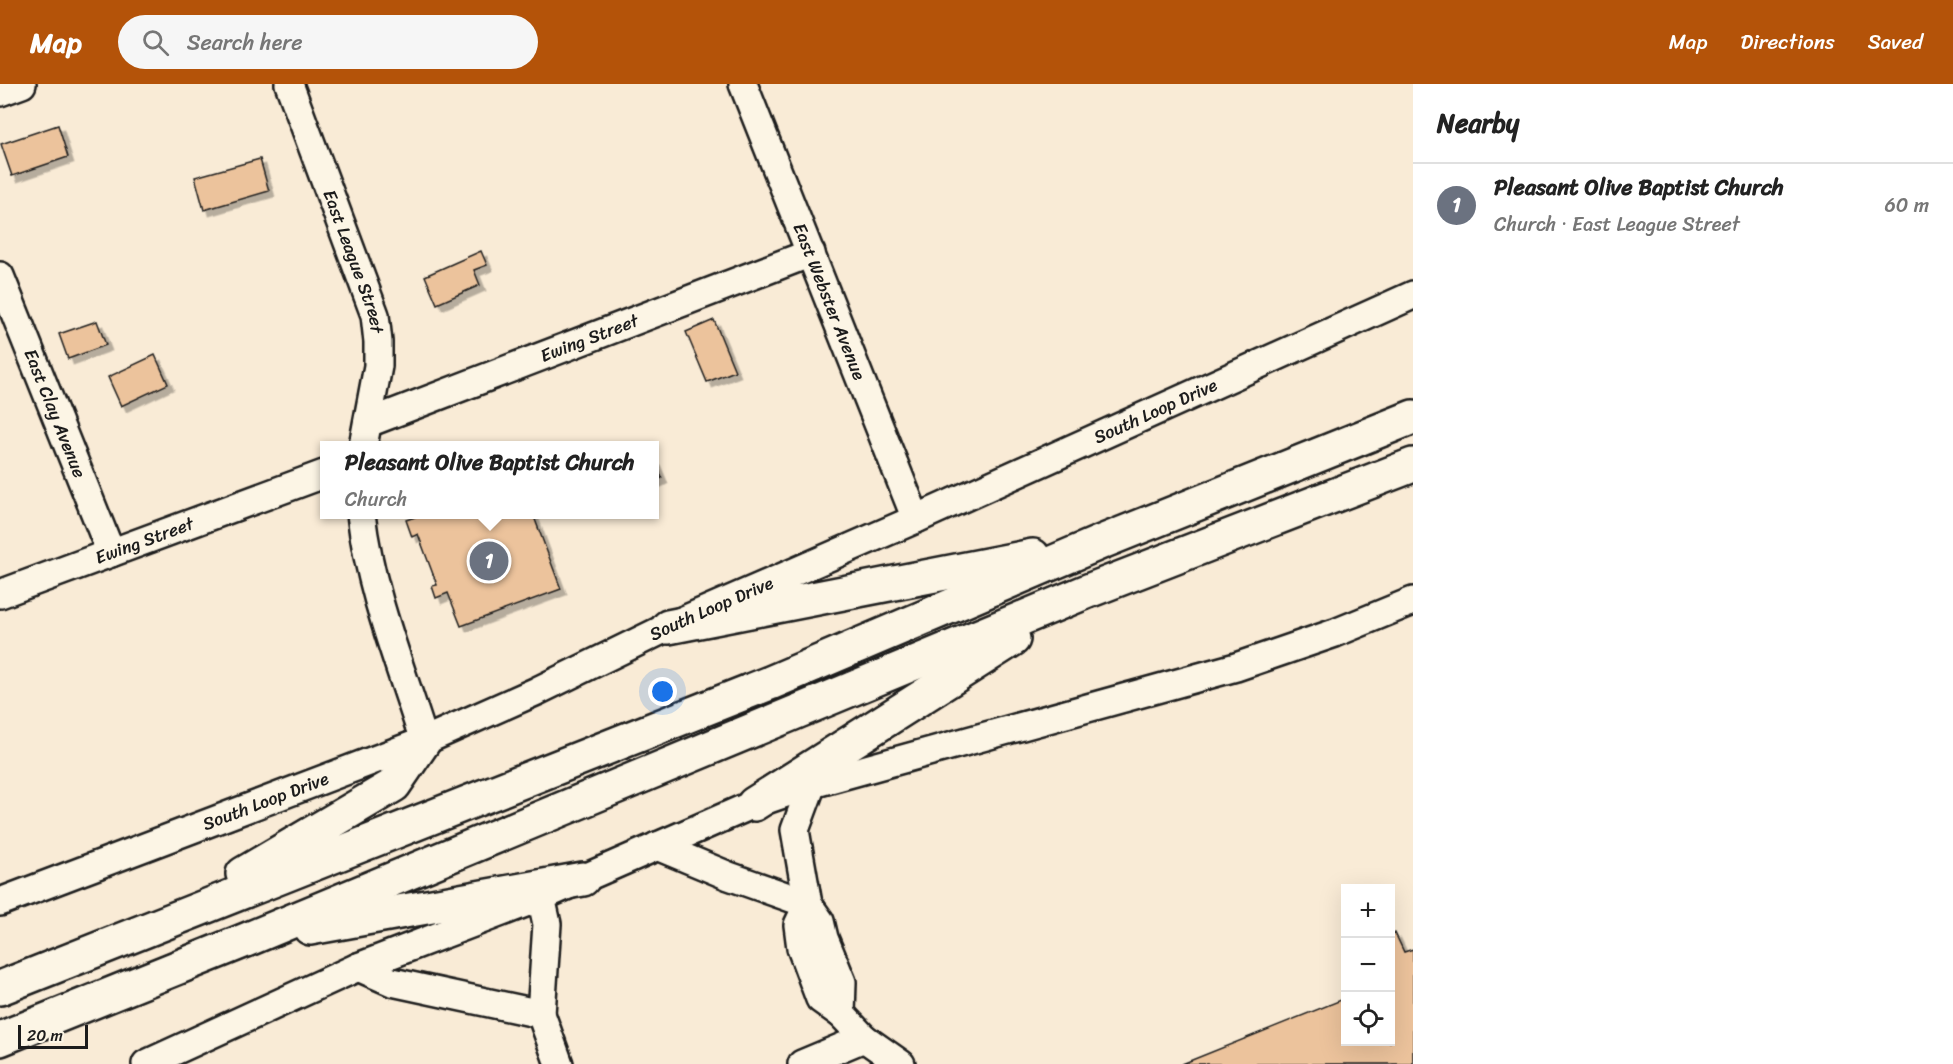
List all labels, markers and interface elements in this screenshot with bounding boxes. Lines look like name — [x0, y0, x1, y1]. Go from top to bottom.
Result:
search box — [118, 15, 538, 69]
text: Map — [30, 18, 82, 67]
text: Search here — [187, 23, 303, 62]
text: Map — [1669, 23, 1707, 61]
text: Directions — [1740, 23, 1835, 61]
text: Saved — [1868, 23, 1923, 61]
icon: search — [139, 26, 172, 59]
text: Nearby — [1437, 100, 1519, 146]
text: Pleasant Olive Baptist Church — [1494, 168, 1783, 207]
street label: East League Street — [314, 185, 393, 335]
text: 1 — [1452, 188, 1461, 223]
text: 60 m — [1884, 188, 1929, 223]
text: Church · East League Street — [1494, 207, 1740, 242]
street label: East Webster Avenue — [784, 218, 875, 385]
street label: Ewing Street — [535, 304, 644, 372]
street label: East Clay Avenue — [15, 344, 95, 483]
street label: South Loop Drive — [1088, 369, 1223, 453]
popup — [320, 441, 659, 519]
text: Pleasant Olive Baptist Church — [345, 443, 634, 482]
text: Church — [345, 482, 407, 517]
street label: Ewing Street — [90, 507, 199, 573]
pin: 1 — [470, 538, 508, 584]
street label: South Loop Drive — [644, 567, 779, 650]
your location — [648, 677, 677, 706]
street label: South Loop Drive — [198, 763, 334, 840]
map controls — [1341, 884, 1395, 1046]
button: + — [1341, 884, 1395, 938]
button: − — [1341, 938, 1395, 992]
button: locate — [1341, 992, 1395, 1046]
text: 20 m — [27, 1021, 63, 1050]
scale bar — [18, 1022, 88, 1050]

